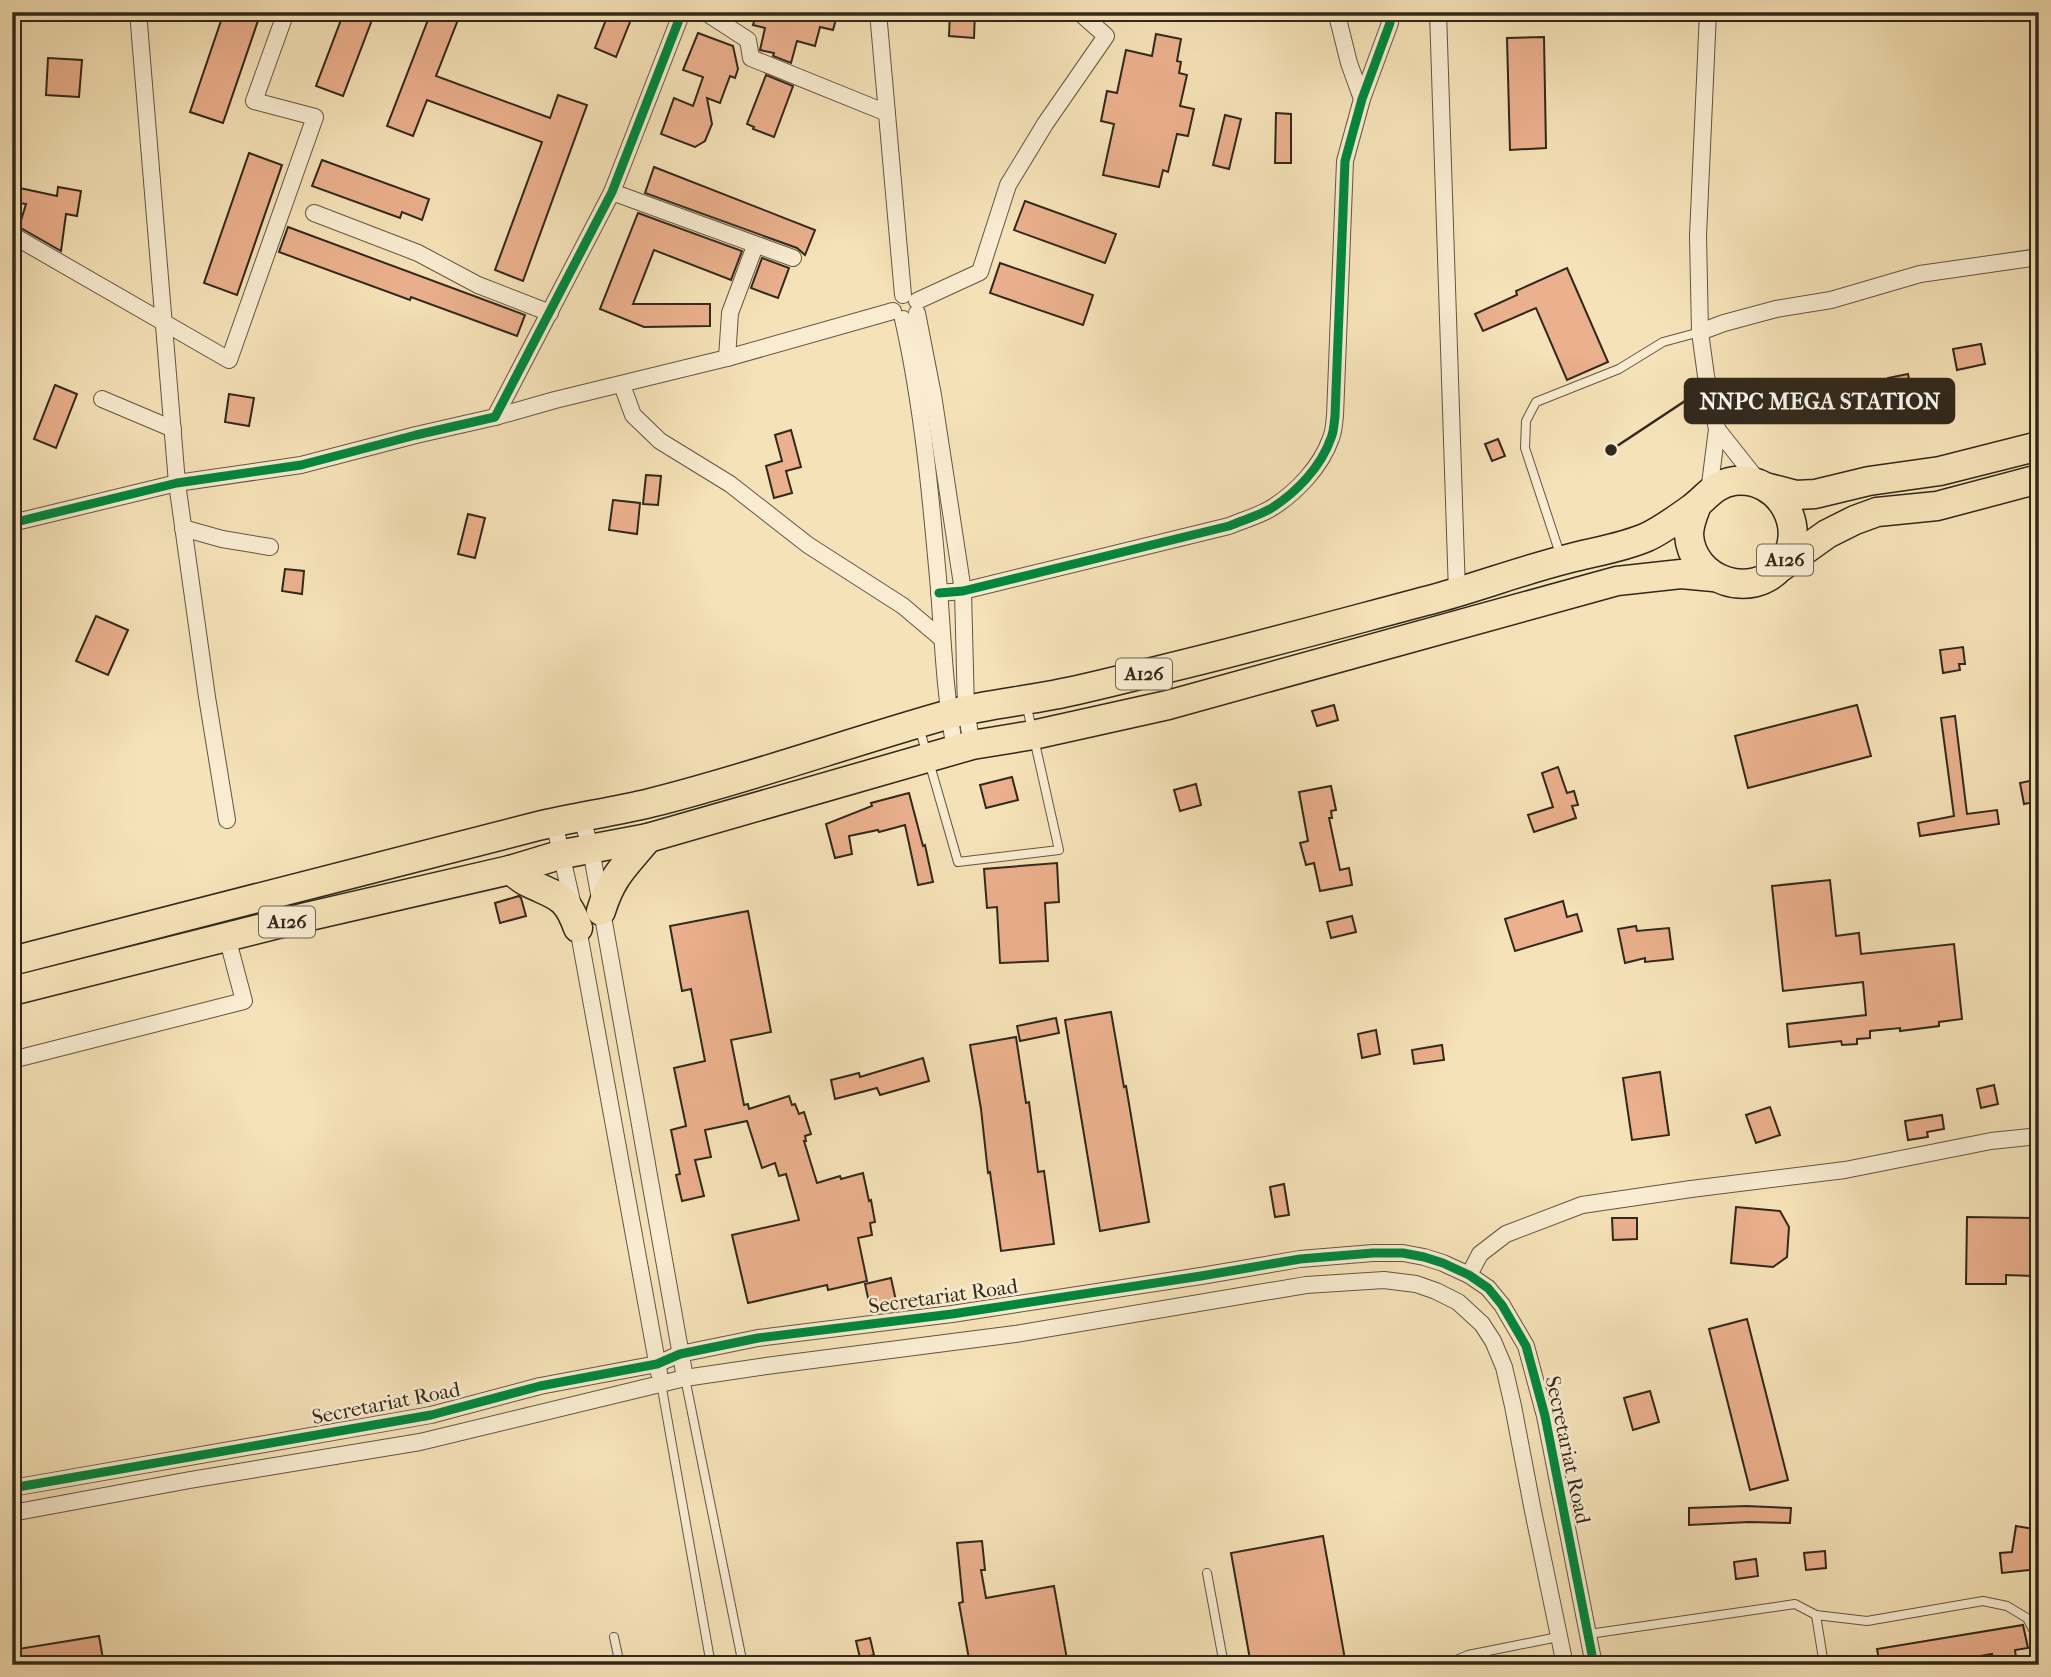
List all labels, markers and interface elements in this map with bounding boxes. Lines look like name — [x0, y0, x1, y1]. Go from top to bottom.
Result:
callout: NNPC MEGA STATION — [1685, 379, 1954, 423]
text: NNPC MEGA STATION — [1699, 388, 1941, 415]
road number: A126 — [1757, 544, 1813, 576]
road number: A126 — [1116, 659, 1172, 690]
road number: A126 — [259, 906, 315, 938]
street label: Secretariat Road — [867, 1274, 1020, 1318]
street label: Secretariat Road — [1541, 1374, 1595, 1527]
street label: Secretariat Road — [310, 1377, 463, 1429]

